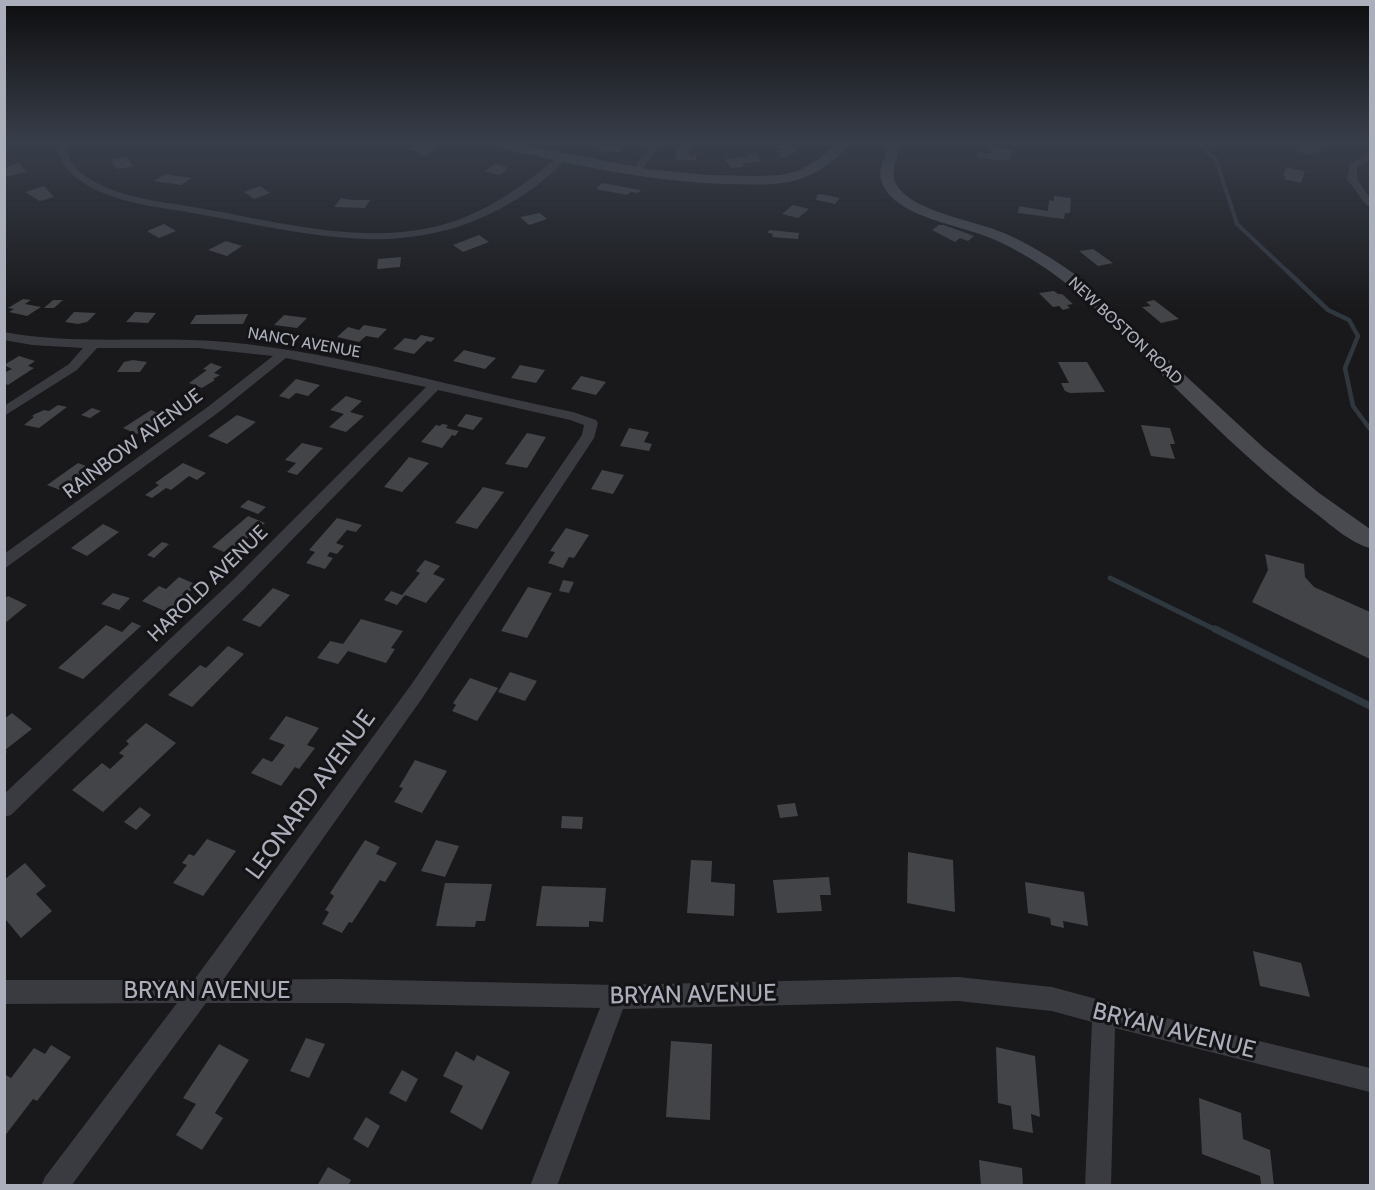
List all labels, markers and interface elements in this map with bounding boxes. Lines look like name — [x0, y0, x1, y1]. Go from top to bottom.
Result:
street label: NEW BOSTON ROAD — [1064, 273, 1186, 389]
street label: NANCY AVENUE — [246, 324, 362, 362]
street label: RAINBOW AVENUE — [59, 384, 207, 504]
street label: HAROLD AVENUE — [143, 521, 273, 647]
street label: LEONARD AVENUE — [240, 705, 382, 885]
street label: BRYAN AVENUE — [124, 977, 290, 1005]
street label: BRYAN AVENUE — [609, 979, 777, 1011]
street label: BRYAN AVENUE — [1090, 997, 1258, 1065]

